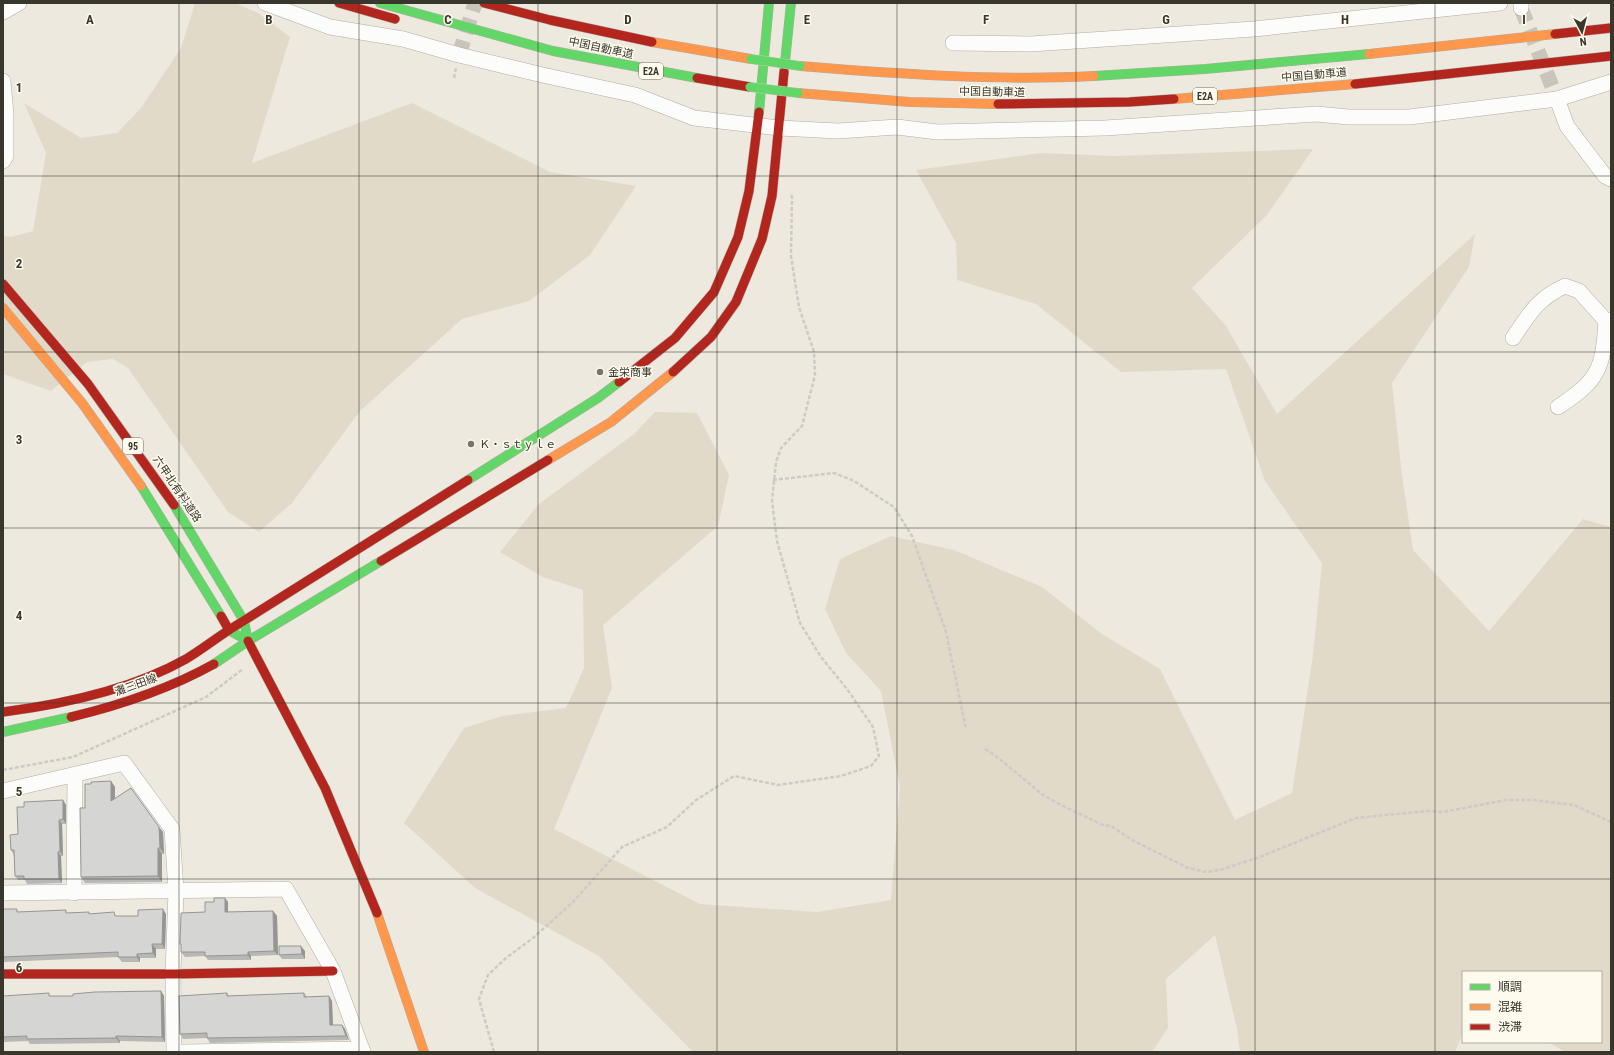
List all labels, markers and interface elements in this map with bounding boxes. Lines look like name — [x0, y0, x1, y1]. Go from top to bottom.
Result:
text: A — [86, 12, 94, 27]
text: B — [265, 12, 273, 27]
text: C — [444, 12, 452, 27]
text: D — [624, 12, 632, 27]
text: E — [804, 12, 811, 27]
text: F — [983, 12, 989, 27]
text: G — [1162, 12, 1170, 27]
text: H — [1341, 12, 1349, 27]
text: I — [1522, 12, 1526, 27]
north arrow — [1562, 12, 1602, 52]
street label: 中国自動車道 — [567, 35, 635, 61]
text: N — [1579, 35, 1587, 48]
road number: E2A — [639, 63, 663, 79]
street label: 中国自動車道 — [1281, 66, 1347, 84]
text: 1 — [16, 80, 22, 95]
street label: 中国自動車道 — [959, 85, 1025, 99]
road number: E2A — [1193, 88, 1217, 104]
text: 2 — [16, 256, 23, 271]
place label: 金栄商事 — [608, 366, 652, 379]
marker: 金栄商事 — [595, 367, 605, 377]
text: 3 — [16, 432, 22, 447]
road number: 95 — [123, 438, 143, 454]
place label: Ｋ・ｓｔｙｌｅ — [479, 438, 556, 451]
marker: Ｋ・ｓｔｙｌｅ — [466, 439, 476, 449]
street label: 六甲北有料道路 — [150, 453, 204, 525]
text: 4 — [16, 608, 23, 623]
street label: 灘三田線 — [113, 671, 159, 699]
text: 5 — [16, 784, 23, 799]
text: 6 — [16, 960, 23, 975]
legend — [1462, 971, 1602, 1043]
text: 順調 — [1498, 980, 1522, 994]
text: 混雑 — [1498, 1000, 1522, 1014]
text: 渋滞 — [1498, 1020, 1522, 1034]

